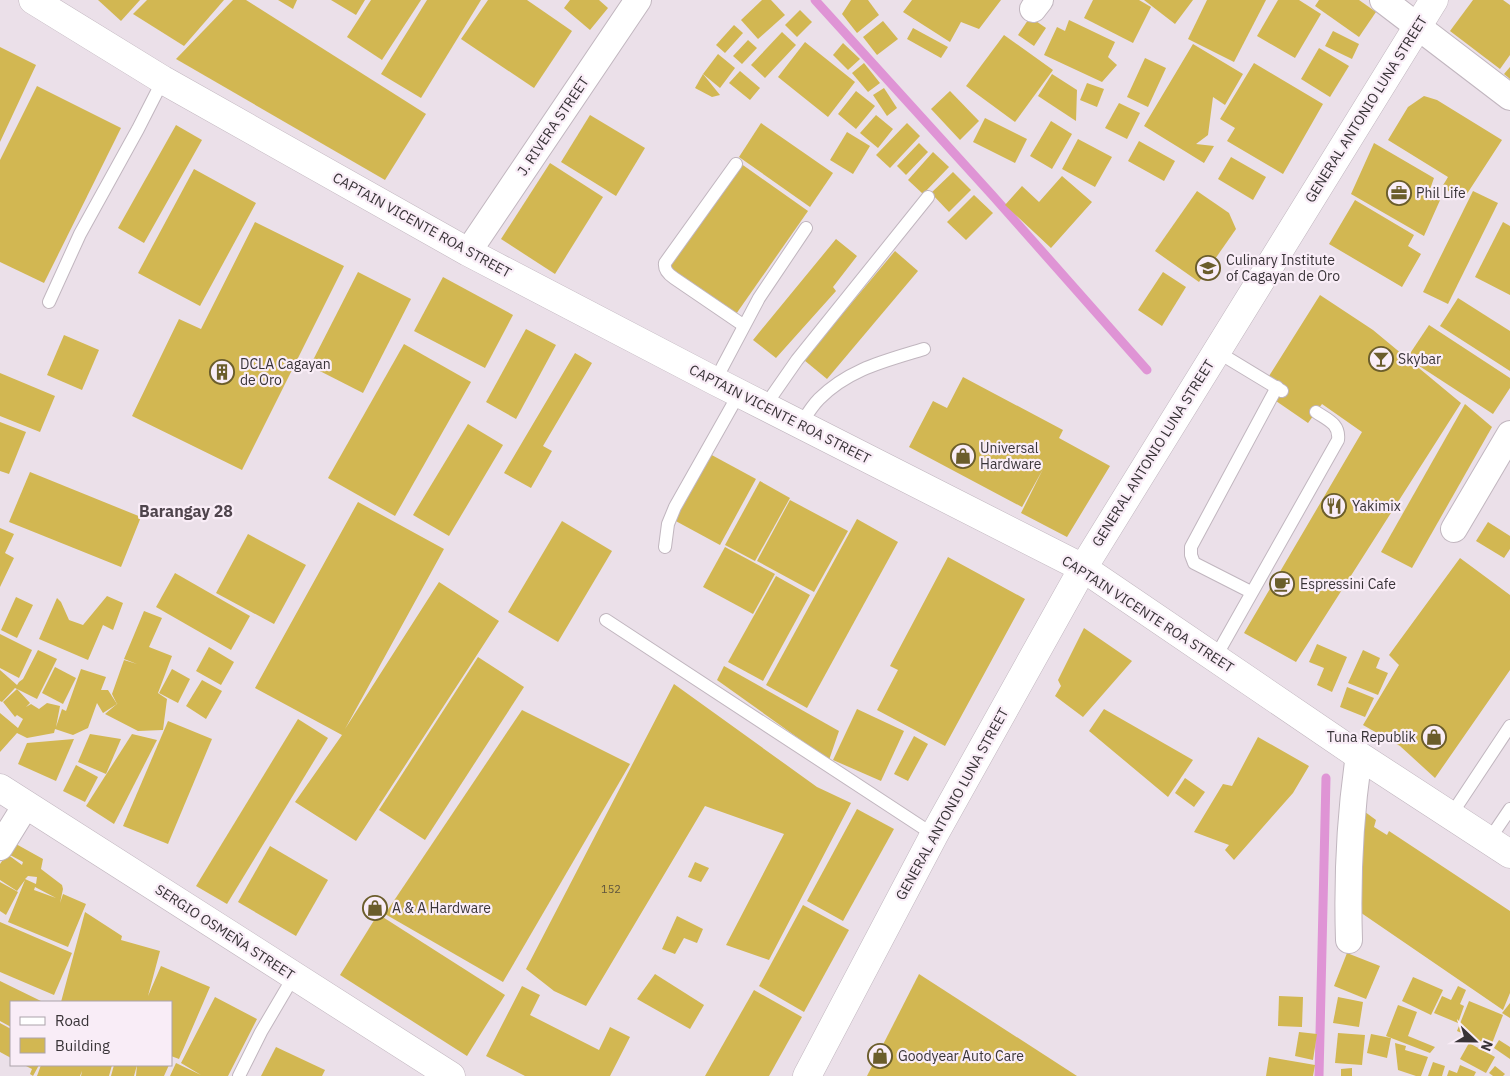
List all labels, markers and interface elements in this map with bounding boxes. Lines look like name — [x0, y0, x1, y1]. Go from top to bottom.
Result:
street label: GENERAL ANTONIO LUNA STREET — [1301, 12, 1431, 206]
street label: J. RIVERA STREET — [513, 73, 593, 179]
street label: CAPTAIN VICENTE ROA STREET — [330, 168, 514, 282]
office icon: Phil Life — [1386, 180, 1412, 206]
place label: Phil Life — [1416, 184, 1466, 202]
place label: Culinary Institute of Cagayan de Oro — [1226, 251, 1340, 285]
school or university icon: Culinary Institute of Cagayan de Oro — [1195, 255, 1221, 281]
bar icon: Skybar — [1368, 346, 1394, 372]
place label: Skybar — [1398, 350, 1441, 368]
place label: DCLA Cagayan de Oro — [240, 355, 331, 389]
street label: GENERAL ANTONIO LUNA STREET — [1088, 356, 1218, 550]
building icon: DCLA Cagayan de Oro — [209, 359, 235, 385]
street label: CAPTAIN VICENTE ROA STREET — [686, 360, 874, 468]
place label: Universal Hardware — [980, 439, 1042, 473]
shop icon: Universal Hardware — [950, 443, 976, 469]
restaurant icon: Yakimix — [1321, 493, 1347, 519]
place label: Yakimix — [1352, 497, 1401, 515]
district label: Barangay 28 — [139, 501, 233, 521]
street label: CAPTAIN VICENTE ROA STREET — [1059, 552, 1237, 676]
cafe icon: Espressini Cafe — [1269, 571, 1295, 597]
place label: Espressini Cafe — [1300, 575, 1396, 593]
street label: GENERAL ANTONIO LUNA STREET — [892, 705, 1012, 903]
shop icon: Tuna Republik — [1421, 724, 1447, 750]
place label: Tuna Republik — [1327, 728, 1417, 746]
street label: SERGIO OSMEÑA STREET — [152, 880, 298, 984]
house number: 152 — [601, 882, 621, 896]
shop icon: A & A Hardware — [362, 895, 388, 921]
place label: A & A Hardware — [392, 899, 491, 917]
legend — [10, 1001, 172, 1066]
text: Road — [55, 1011, 90, 1030]
north arrow — [1450, 1016, 1500, 1066]
text: Building — [55, 1036, 110, 1055]
text: N — [1477, 1038, 1497, 1054]
shop icon: Goodyear Auto Care — [867, 1043, 893, 1069]
place label: Goodyear Auto Care — [898, 1047, 1024, 1065]

